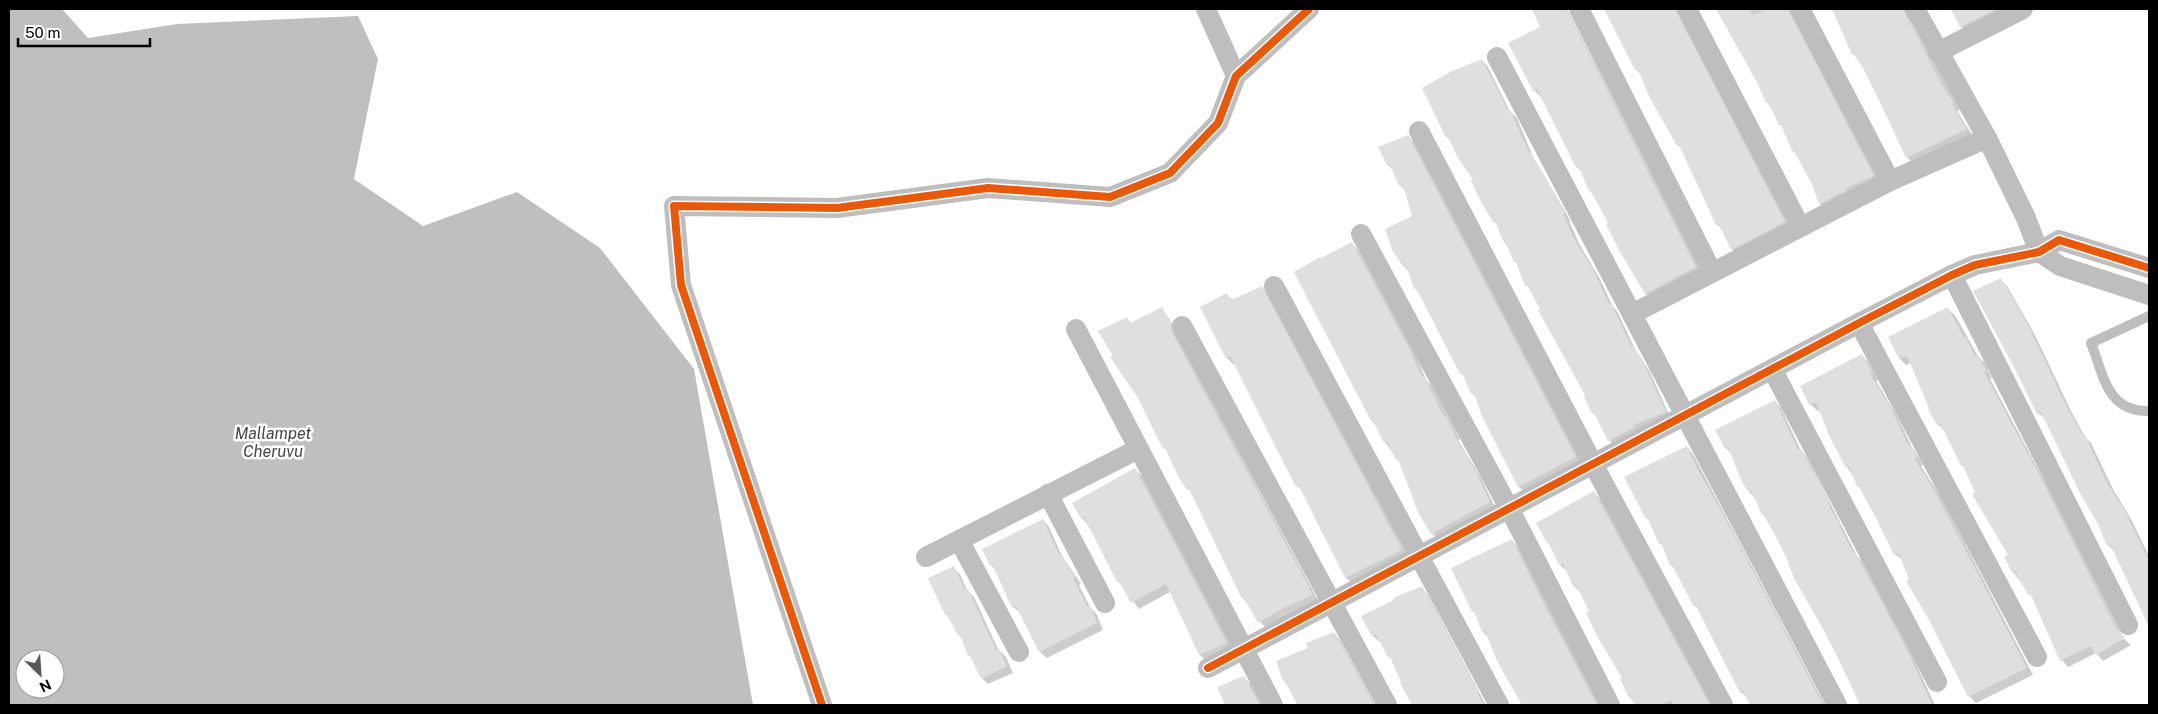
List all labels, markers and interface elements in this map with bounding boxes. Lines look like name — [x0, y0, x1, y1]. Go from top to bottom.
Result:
scale bar — [18, 15, 150, 47]
text: 50 m — [25, 24, 60, 41]
water label: Mallampet Cheruvu — [235, 424, 311, 461]
north arrow — [15, 649, 65, 699]
text: N — [37, 676, 54, 695]

